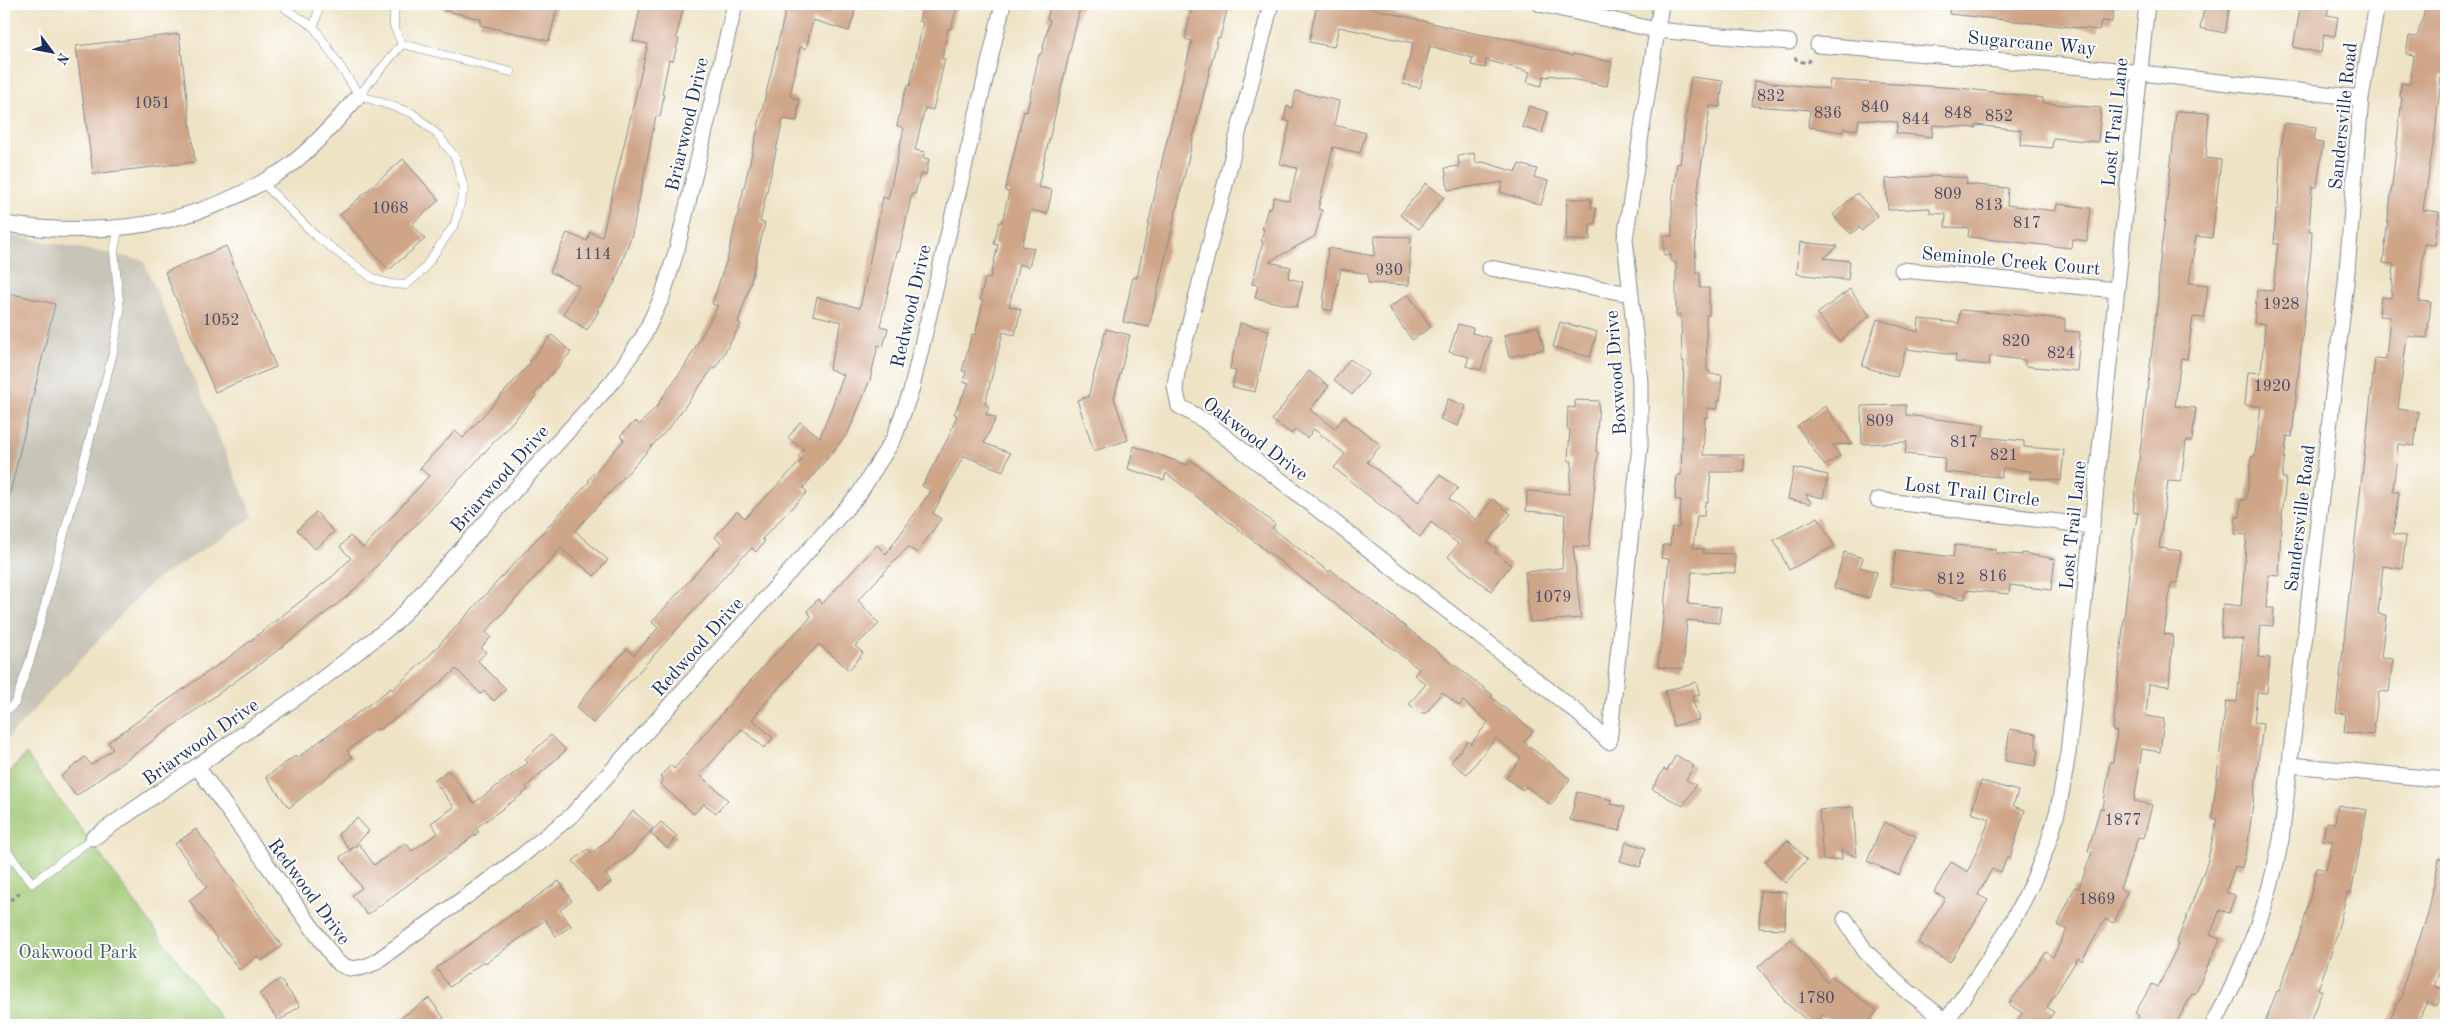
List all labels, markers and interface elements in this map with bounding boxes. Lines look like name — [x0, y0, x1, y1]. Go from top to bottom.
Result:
north arrow — [28, 28, 78, 78]
street label: Sugarcane Way — [1967, 29, 2097, 60]
street label: Sandersville Road — [2327, 42, 2362, 191]
text: N — [53, 50, 71, 67]
street label: Briarwood Drive — [664, 56, 713, 193]
street label: Lost Trail Lane — [2100, 57, 2133, 188]
house number: 832 — [1757, 89, 1785, 105]
house number: 1051 — [133, 96, 171, 112]
house number: 840 — [1861, 100, 1889, 116]
house number: 836 — [1814, 106, 1842, 122]
house number: 848 — [1944, 106, 1972, 122]
house number: 852 — [1985, 109, 2013, 125]
house number: 844 — [1902, 112, 1930, 128]
house number: 809 — [1934, 187, 1962, 203]
house number: 813 — [1975, 198, 2003, 214]
house number: 1068 — [371, 201, 409, 217]
house number: 817 — [2013, 216, 2041, 232]
street label: Redwood Drive — [889, 243, 936, 370]
street label: Seminole Creek Court — [1921, 245, 2101, 280]
house number: 1114 — [574, 247, 612, 263]
house number: 930 — [1375, 263, 1403, 279]
house number: 1928 — [2262, 297, 2300, 313]
street label: Boxwood Drive — [1604, 310, 1631, 436]
house number: 1052 — [202, 313, 240, 329]
house number: 820 — [2002, 334, 2030, 350]
house number: 824 — [2047, 346, 2075, 362]
house number: 1920 — [2253, 379, 2291, 395]
street label: Oakwood Drive — [1198, 394, 1311, 486]
house number: 809 — [1866, 414, 1894, 430]
street label: Briarwood Drive — [448, 422, 554, 537]
house number: 817 — [1950, 435, 1978, 451]
street label: Sandersville Road — [2283, 444, 2320, 593]
house number: 821 — [1990, 448, 2018, 464]
street label: Lost Trail Lane — [2058, 460, 2091, 591]
street label: Lost Trail Circle — [1903, 476, 2041, 511]
house number: 816 — [1979, 569, 2007, 585]
house number: 812 — [1937, 572, 1965, 588]
house number: 1079 — [1534, 590, 1572, 606]
street label: Redwood Drive — [650, 595, 748, 701]
street label: Briarwood Drive — [140, 696, 263, 790]
house number: 1877 — [2104, 813, 2142, 829]
street label: Redwood Drive — [263, 836, 353, 949]
house number: 1869 — [2078, 892, 2116, 908]
park label: Oakwood Park — [18, 944, 138, 963]
house number: 1780 — [1797, 991, 1835, 1007]

